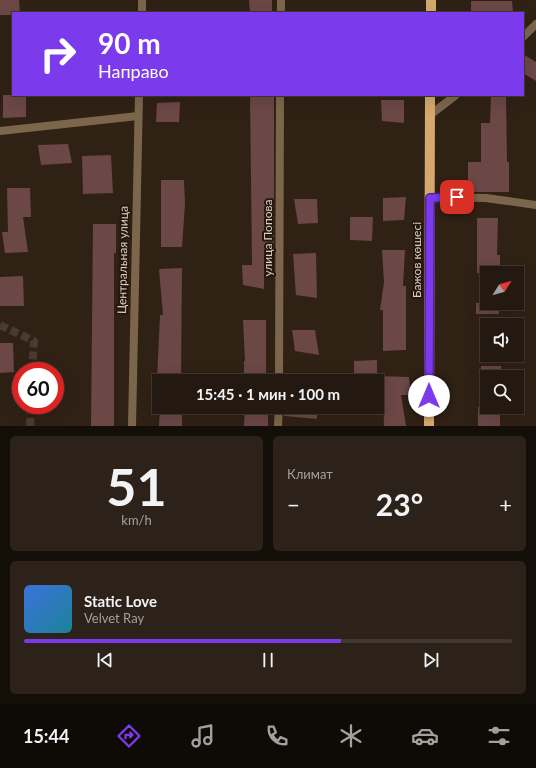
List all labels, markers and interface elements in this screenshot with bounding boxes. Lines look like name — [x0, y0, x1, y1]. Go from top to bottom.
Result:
text: 90 m — [98, 26, 161, 60]
icon: right — [32, 28, 84, 80]
text: Направо — [98, 60, 169, 82]
pin — [440, 180, 474, 214]
icon: arrive — [446, 186, 468, 208]
street label: улица Попова — [260, 200, 275, 276]
street label: Центральная улица — [114, 206, 131, 314]
street label: Бажов көшесі — [409, 222, 424, 298]
north arrow — [480, 266, 524, 310]
map controls — [480, 266, 524, 414]
button: sound — [480, 318, 524, 362]
speed limit sign: 60 — [12, 362, 64, 414]
button: search — [480, 370, 524, 414]
position arrow — [408, 375, 450, 417]
text: 15:45 · 1 мин · 100 m — [196, 385, 340, 403]
text: 51 — [106, 455, 167, 517]
text: Климат — [287, 466, 333, 482]
text: 23° — [376, 486, 423, 522]
text: − — [287, 491, 300, 518]
text: + — [499, 491, 512, 518]
text: km/h — [121, 512, 152, 528]
text: Static Love — [84, 592, 157, 610]
text: Velvet Ray — [84, 610, 144, 626]
icon: previous — [94, 649, 116, 671]
icon: pause — [257, 649, 279, 671]
icon: next — [420, 649, 442, 671]
icon: directions — [115, 722, 143, 750]
icon: music — [189, 722, 217, 750]
icon: phone — [263, 722, 291, 750]
icon: climate — [337, 722, 365, 750]
icon: car — [411, 722, 439, 750]
icon: filters — [485, 722, 513, 750]
text: 15:44 — [23, 725, 69, 747]

